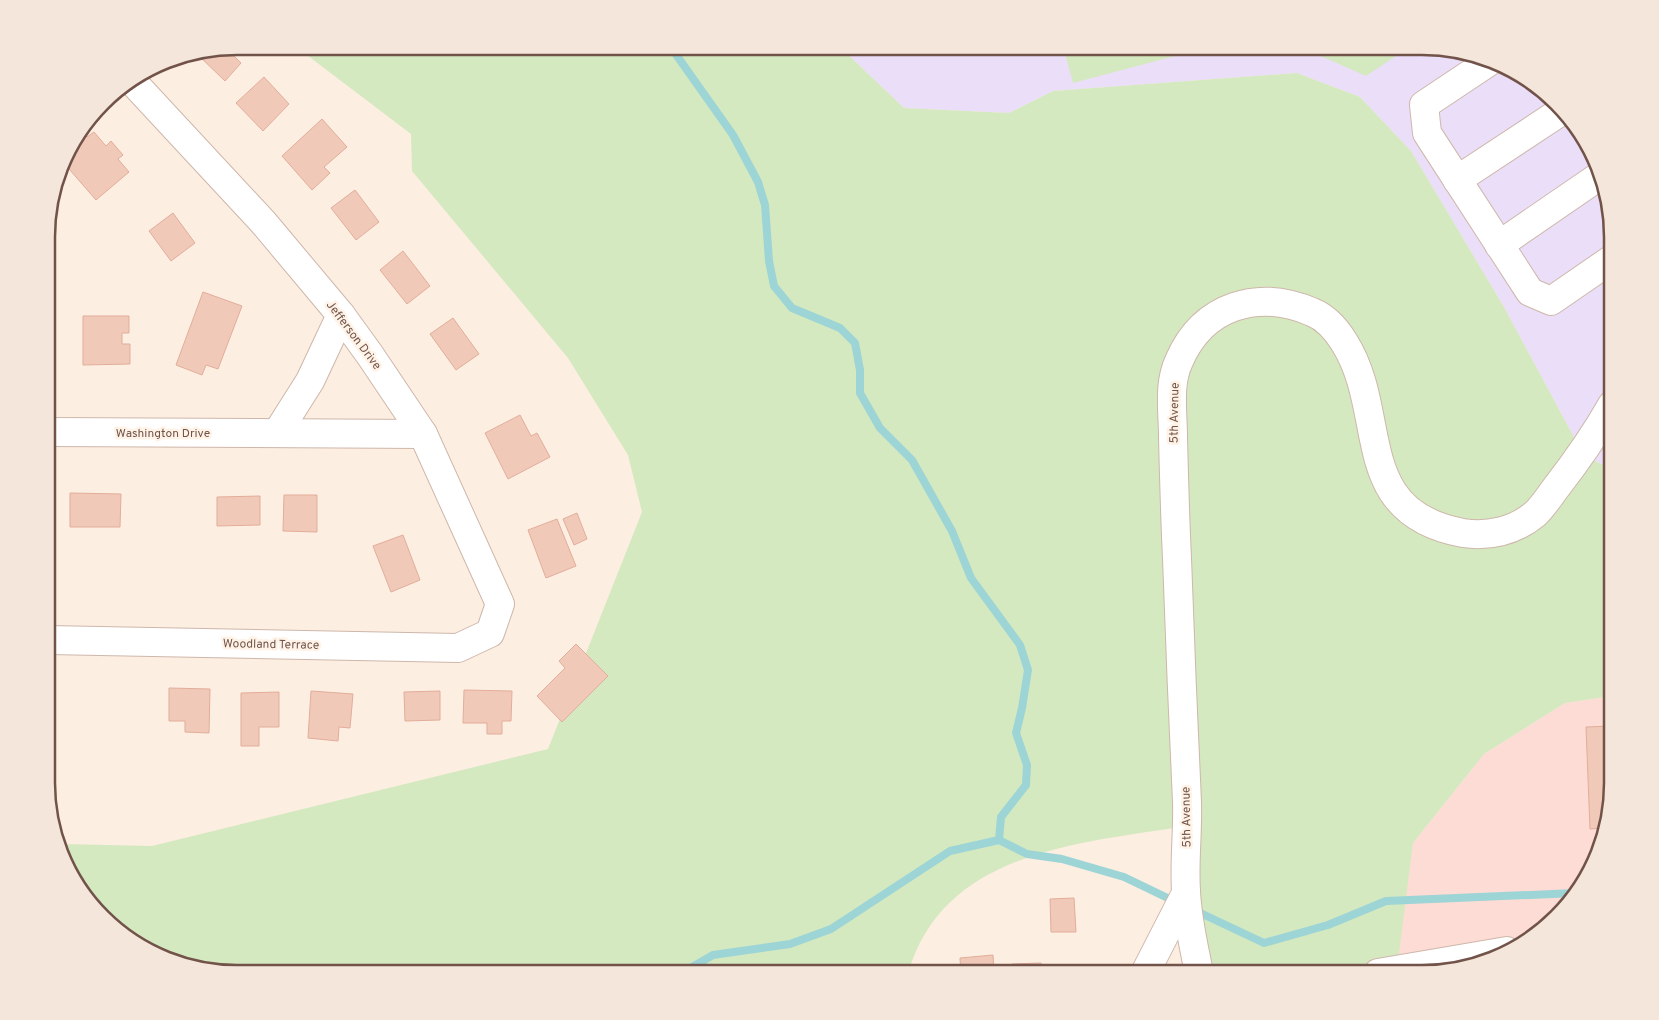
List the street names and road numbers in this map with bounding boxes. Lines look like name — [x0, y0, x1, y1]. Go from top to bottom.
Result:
street label: Jefferson Drive — [322, 298, 384, 373]
street label: 5th Avenue — [1166, 382, 1184, 444]
street label: Washington Drive — [116, 426, 210, 442]
street label: Woodland Terrace — [223, 636, 319, 654]
street label: 5th Avenue — [1178, 786, 1196, 848]

